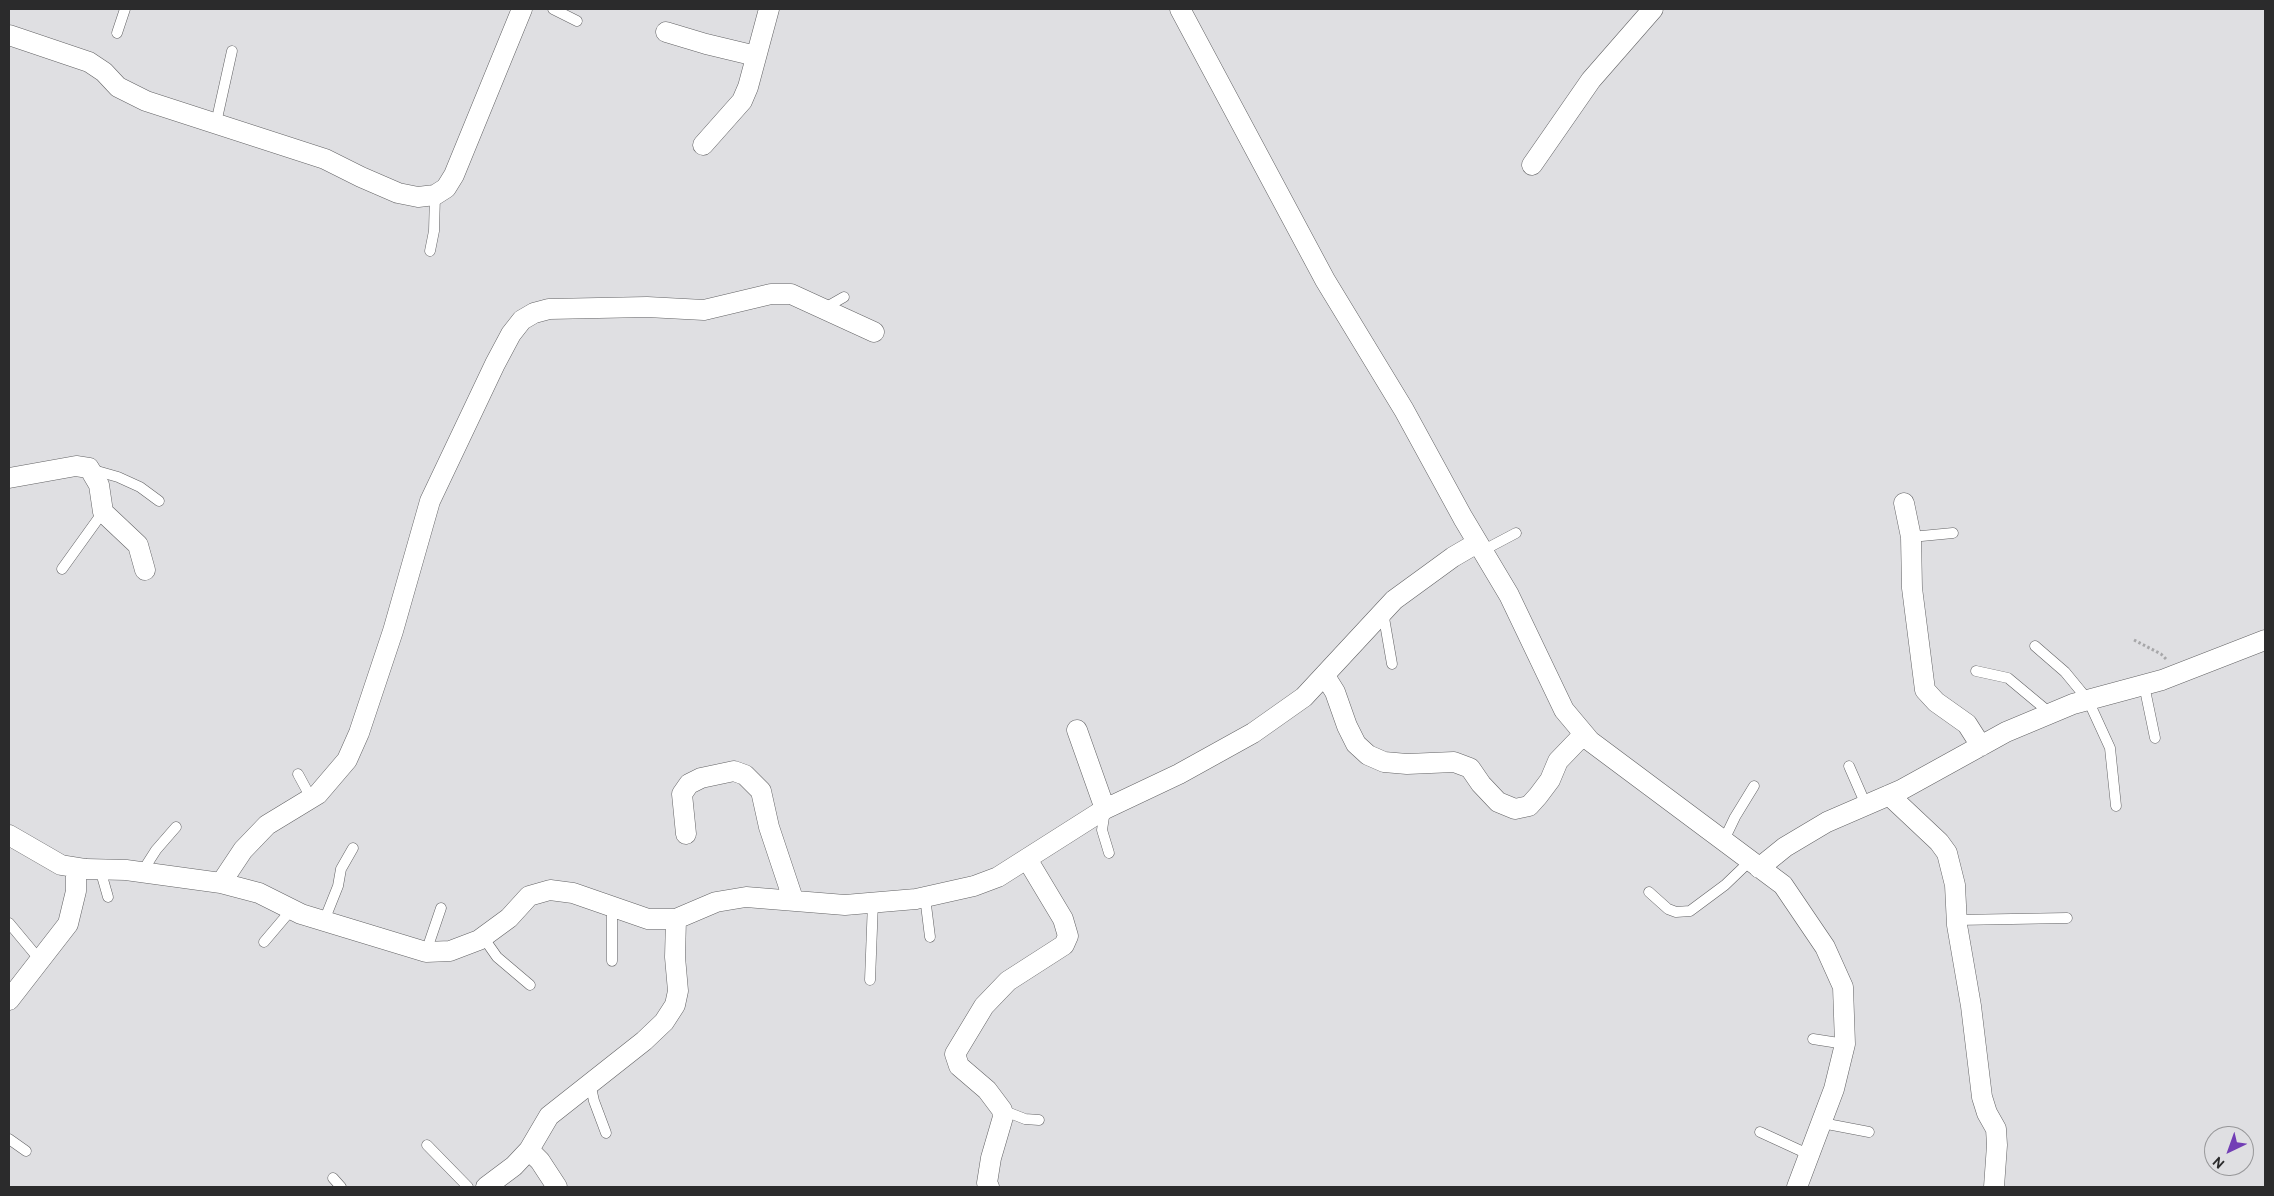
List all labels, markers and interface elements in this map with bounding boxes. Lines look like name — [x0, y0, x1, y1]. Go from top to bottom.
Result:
north arrow — [2204, 1126, 2254, 1176]
text: N — [2210, 1152, 2229, 1171]

